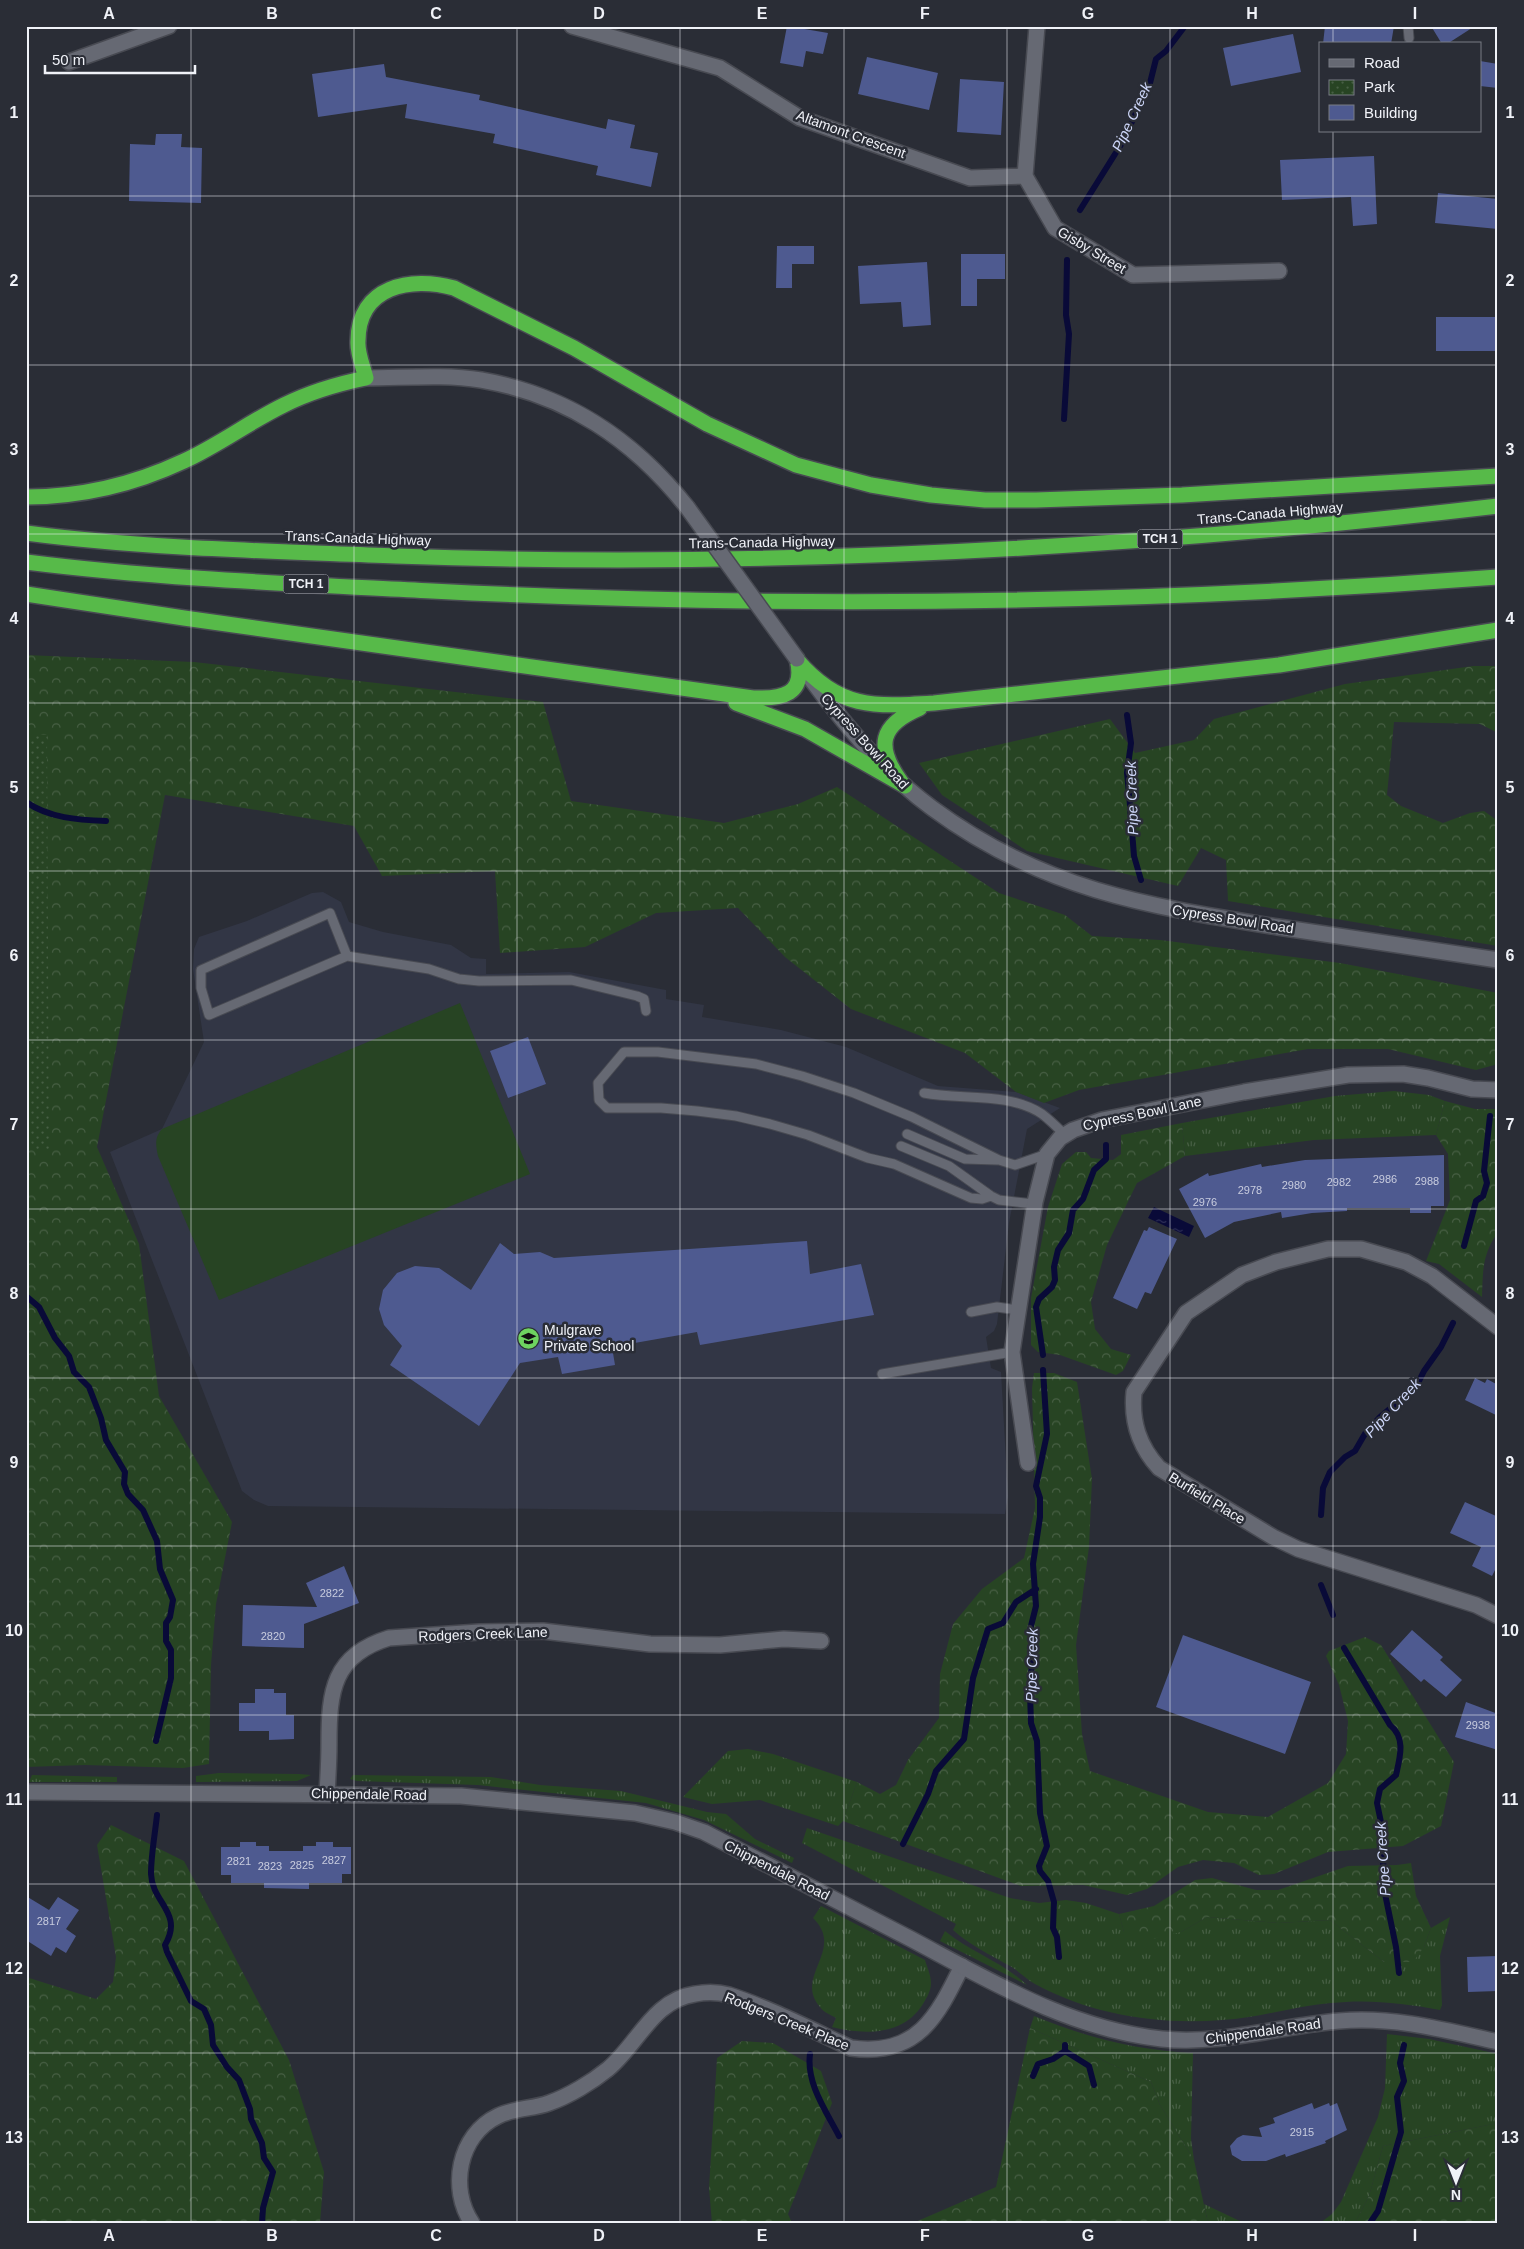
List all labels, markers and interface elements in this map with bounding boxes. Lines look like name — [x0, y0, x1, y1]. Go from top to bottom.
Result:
text: A — [103, 5, 115, 22]
text: B — [266, 5, 278, 22]
text: C — [430, 5, 442, 22]
text: D — [593, 5, 605, 22]
text: E — [757, 5, 768, 22]
text: F — [920, 5, 930, 22]
text: G — [1082, 5, 1094, 22]
text: H — [1246, 5, 1258, 22]
text: I — [1413, 5, 1417, 22]
scale bar — [45, 42, 195, 74]
legend — [1319, 42, 1482, 132]
text: 50 m — [52, 51, 85, 68]
text: Road — [1364, 54, 1400, 71]
water label: Pipe Creek — [1108, 78, 1156, 154]
text: Park — [1364, 78, 1395, 95]
text: 1 — [10, 104, 19, 121]
text: Building — [1364, 104, 1417, 121]
text: 1 — [1506, 104, 1515, 121]
street label: Altamont Crescent — [794, 107, 908, 161]
street label: Gisby Street — [1055, 223, 1129, 277]
text: 2 — [10, 272, 19, 289]
text: 2 — [1506, 272, 1515, 289]
text: 3 — [10, 441, 19, 458]
text: 3 — [1506, 441, 1515, 458]
street label: Trans-Canada Highway — [1196, 499, 1344, 527]
street label: Trans-Canada Highway — [284, 527, 432, 549]
road number: TCH 1 — [1138, 530, 1182, 548]
street label: Trans-Canada Highway — [689, 533, 835, 551]
road number: TCH 1 — [284, 574, 328, 594]
text: 4 — [10, 610, 19, 627]
text: 4 — [1506, 610, 1515, 627]
street label: Cypress Bowl Road — [818, 690, 912, 792]
water label: Pipe Creek — [1122, 759, 1141, 835]
text: 5 — [10, 779, 19, 796]
text: 5 — [1506, 779, 1515, 796]
street label: Cypress Bowl Road — [1171, 901, 1295, 937]
text: 6 — [10, 947, 19, 964]
text: 6 — [1506, 947, 1515, 964]
street label: Cypress Bowl Lane — [1081, 1093, 1203, 1133]
text: 7 — [10, 1116, 19, 1133]
text: 7 — [1506, 1116, 1515, 1133]
house number: 2986 — [1373, 1173, 1397, 1185]
house number: 2988 — [1415, 1175, 1439, 1187]
house number: 2982 — [1327, 1176, 1351, 1188]
house number: 2980 — [1282, 1179, 1306, 1191]
house number: 2978 — [1238, 1184, 1262, 1196]
house number: 2976 — [1193, 1196, 1217, 1208]
text: 8 — [10, 1285, 19, 1302]
text: 8 — [1506, 1285, 1515, 1302]
place label: Mulgrave Private School — [544, 1322, 634, 1354]
school or university icon: Mulgrave Private School — [516, 1326, 540, 1350]
water label: Pipe Creek — [1361, 1374, 1425, 1441]
text: 9 — [10, 1454, 19, 1471]
text: 9 — [1506, 1454, 1515, 1471]
street label: Burfield Place — [1166, 1469, 1248, 1527]
house number: 2822 — [320, 1587, 344, 1599]
text: 10 — [5, 1622, 23, 1639]
text: 10 — [1501, 1622, 1519, 1639]
street label: Rodgers Creek Lane — [418, 1624, 548, 1644]
water label: Pipe Creek — [1022, 1626, 1041, 1702]
house number: 2820 — [261, 1630, 285, 1642]
house number: 2938 — [1466, 1719, 1490, 1731]
street label: Chippendale Road — [311, 1785, 427, 1803]
text: 11 — [6, 1791, 23, 1808]
text: 11 — [1502, 1791, 1519, 1808]
water label: Pipe Creek — [1371, 1820, 1394, 1897]
street label: Chippendale Road — [722, 1837, 832, 1903]
house number: 2827 — [322, 1854, 346, 1866]
house number: 2821 — [227, 1855, 251, 1867]
house number: 2825 — [290, 1859, 314, 1871]
house number: 2823 — [258, 1860, 282, 1872]
house number: 2817 — [37, 1915, 61, 1927]
text: 12 — [5, 1960, 23, 1977]
text: 12 — [1501, 1960, 1519, 1977]
street label: Rodgers Creek Place — [722, 1989, 852, 2053]
street label: Chippendale Road — [1204, 2015, 1322, 2047]
house number: 2915 — [1290, 2126, 1314, 2138]
text: 13 — [5, 2129, 23, 2146]
text: 13 — [1501, 2129, 1519, 2146]
north arrow — [1432, 2156, 1482, 2206]
text: N — [1451, 2187, 1461, 2203]
text: A — [103, 2227, 115, 2244]
text: B — [266, 2227, 278, 2244]
text: C — [430, 2227, 442, 2244]
text: D — [593, 2227, 605, 2244]
text: E — [757, 2227, 768, 2244]
text: F — [920, 2227, 930, 2244]
text: G — [1082, 2227, 1094, 2244]
text: H — [1246, 2227, 1258, 2244]
text: I — [1413, 2227, 1417, 2244]

